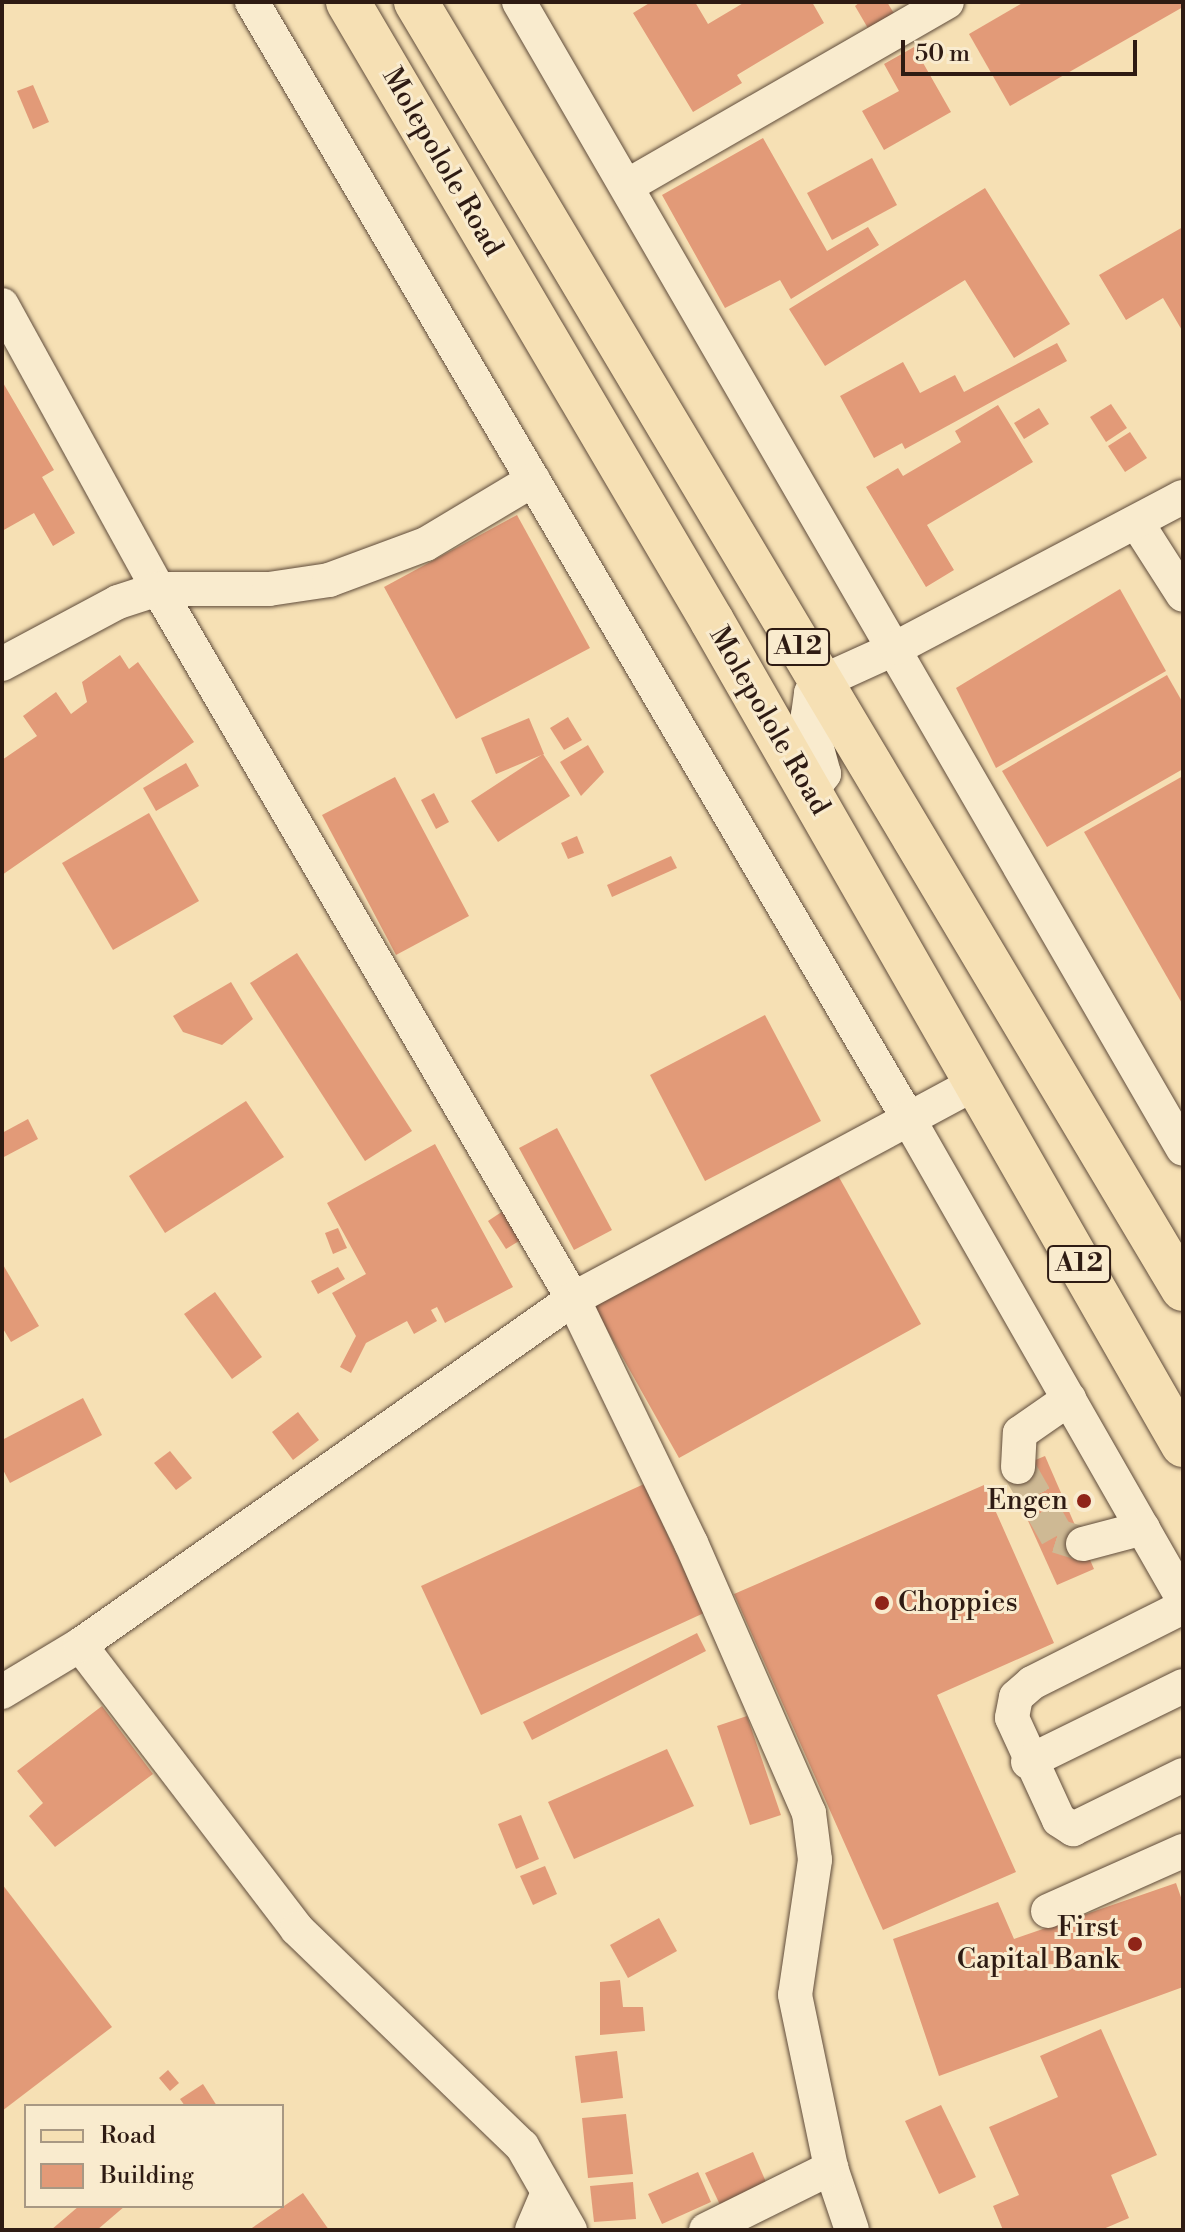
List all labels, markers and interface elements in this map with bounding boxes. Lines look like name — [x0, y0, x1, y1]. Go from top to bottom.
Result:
scale bar — [905, 24, 1141, 74]
text: 50 m — [915, 39, 970, 69]
street label: Molepolole Road — [374, 62, 510, 262]
street label: Molepolole Road — [701, 621, 837, 821]
road number: A12 — [766, 625, 830, 669]
road number: A12 — [1047, 1242, 1111, 1286]
place label: Engen — [987, 1484, 1068, 1518]
marker: Engen — [1075, 1492, 1093, 1510]
place label: Choppies — [898, 1586, 1018, 1620]
marker: Choppies — [873, 1594, 891, 1612]
place label: First Capital Bank — [957, 1911, 1119, 1977]
marker: First Capital Bank — [1126, 1935, 1144, 1953]
legend — [24, 2104, 284, 2208]
text: Road — [100, 2121, 156, 2151]
text: Building — [100, 2161, 194, 2191]

